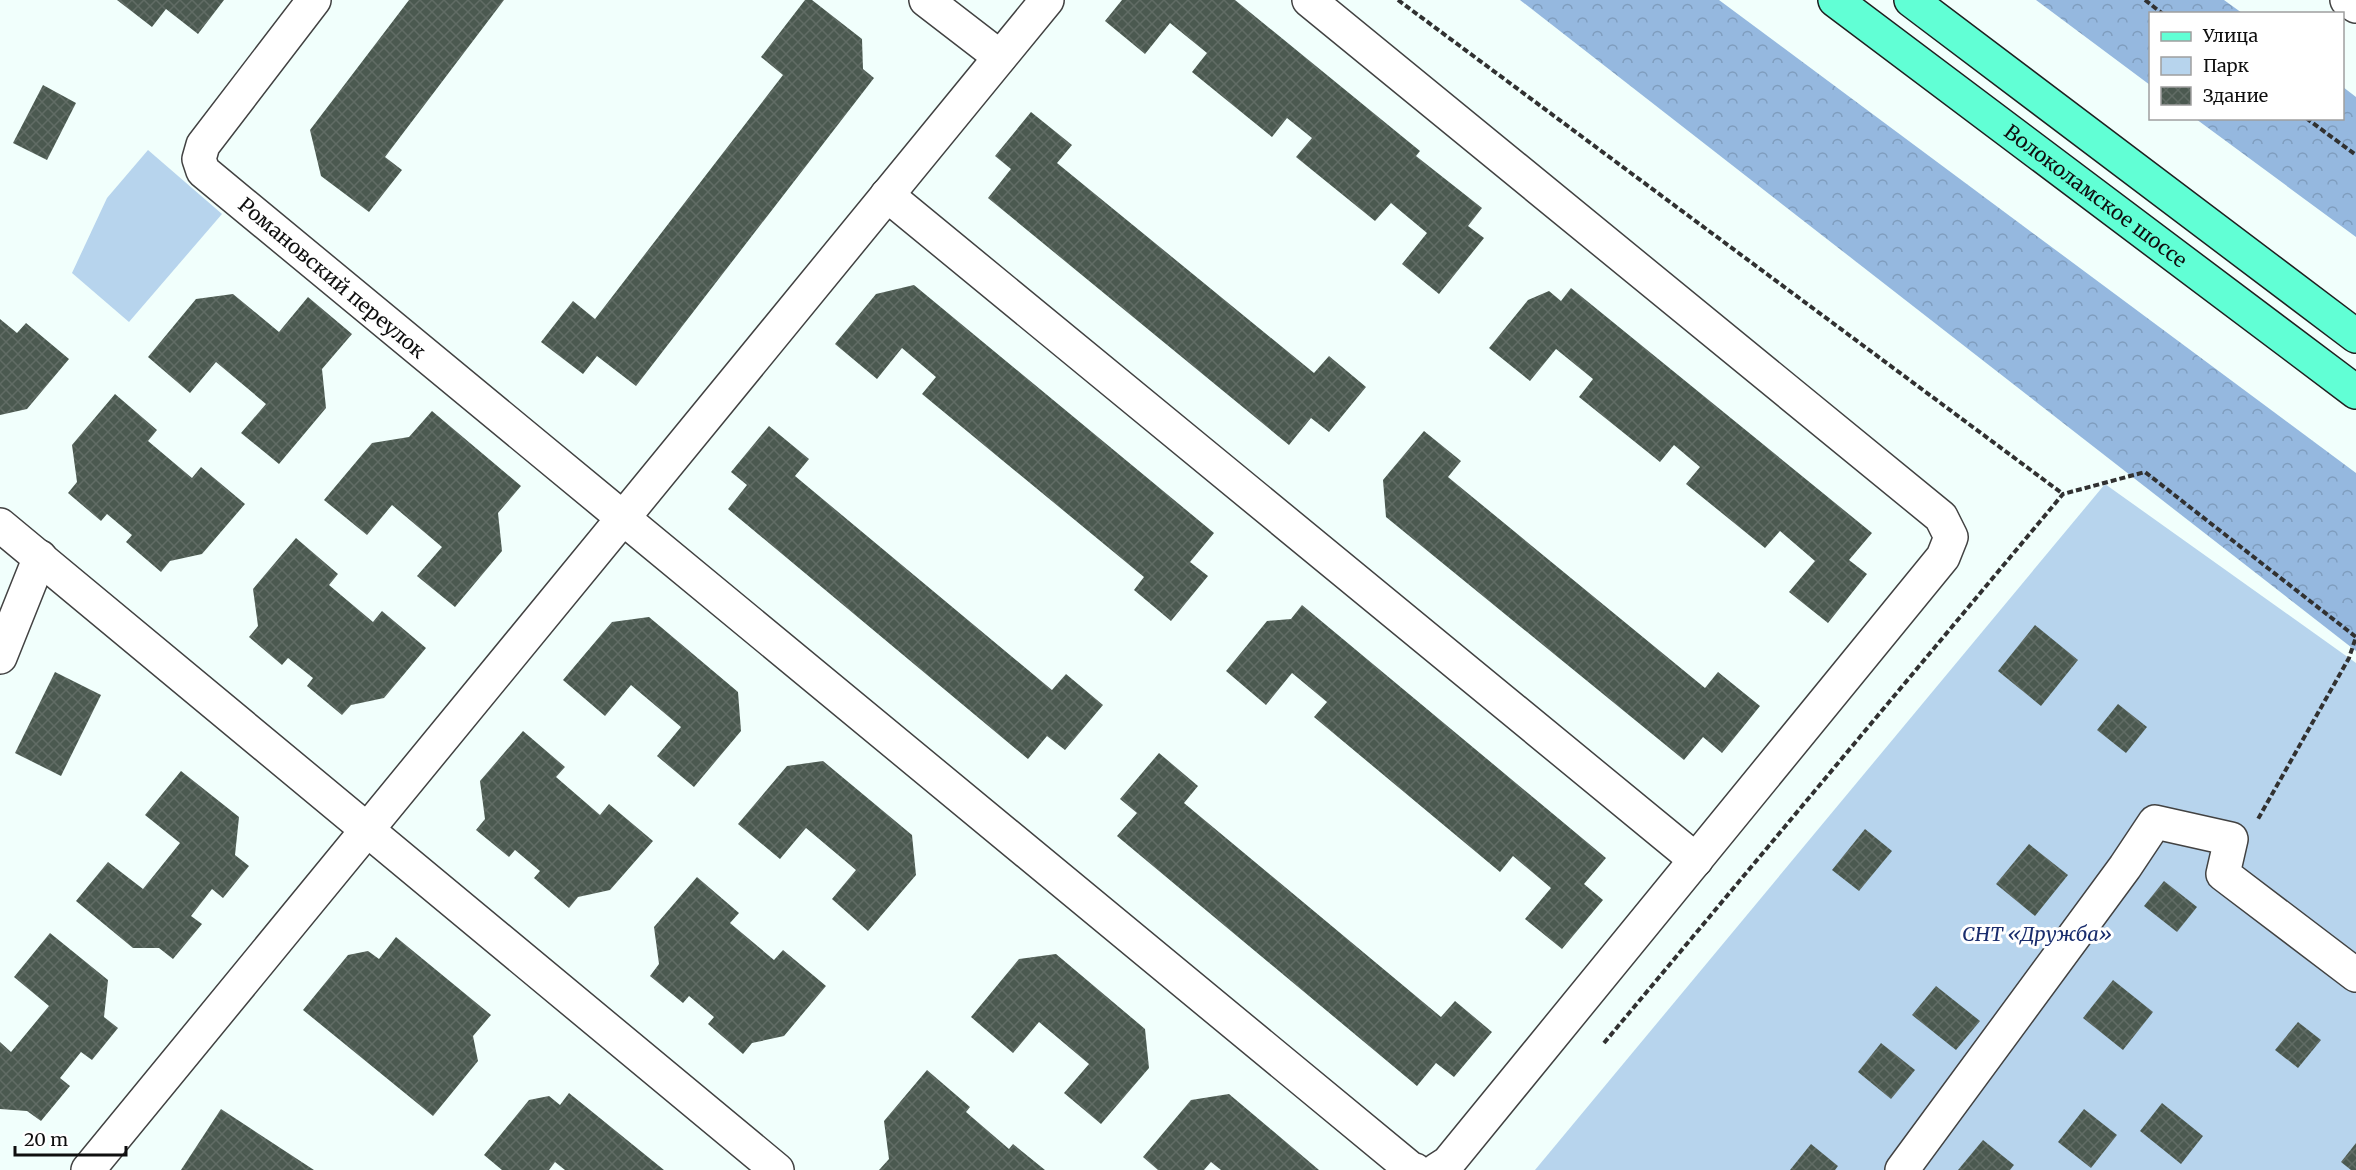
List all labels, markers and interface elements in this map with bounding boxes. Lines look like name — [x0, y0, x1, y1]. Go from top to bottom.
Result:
legend — [2149, 12, 2344, 120]
text: Улица — [2202, 24, 2258, 47]
text: Парк — [2203, 54, 2249, 77]
text: Здание — [2203, 84, 2268, 107]
street label: Волоколамское шоссе — [1999, 119, 2192, 272]
street label: Романовский переулок — [234, 192, 431, 364]
park label: СНТ «Дружба» — [1962, 921, 2112, 946]
scale bar — [15, 1119, 126, 1157]
text: 20 m — [24, 1128, 68, 1151]

